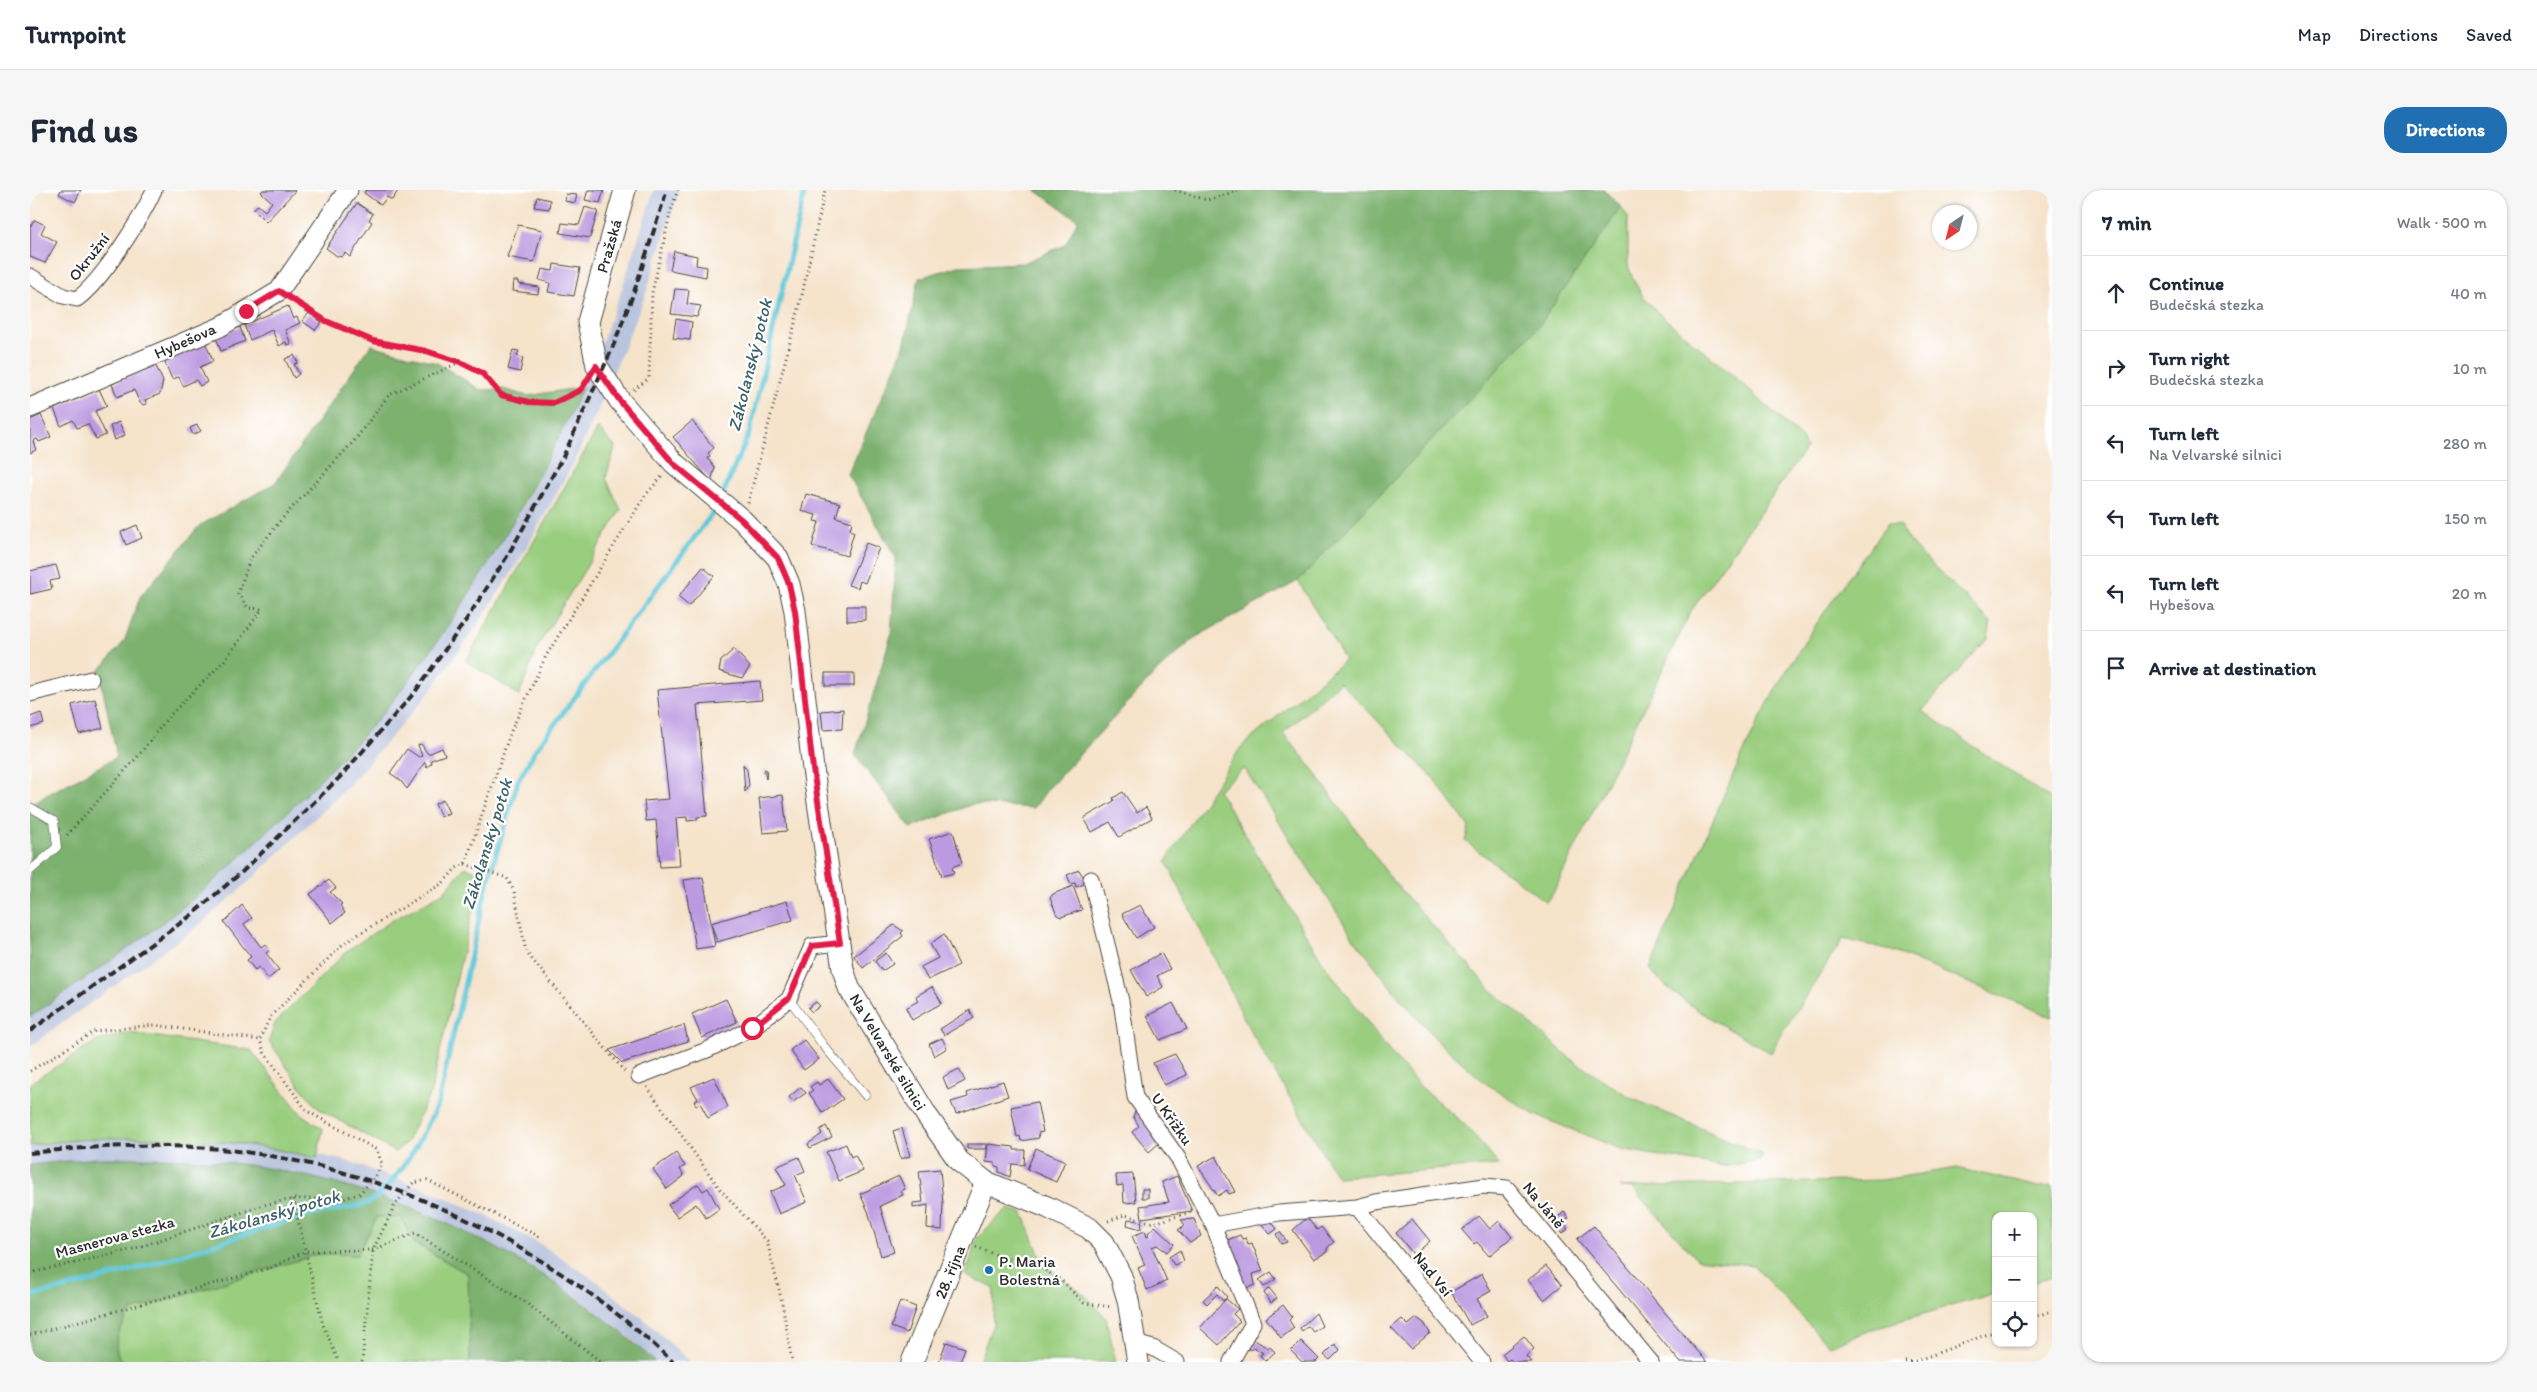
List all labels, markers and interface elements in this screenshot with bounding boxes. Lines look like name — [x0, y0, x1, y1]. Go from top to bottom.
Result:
text: Turnpoint — [25, 20, 126, 49]
text: Map — [2298, 24, 2331, 46]
text: Directions — [2359, 24, 2438, 46]
text: Saved — [2466, 24, 2512, 46]
button: Directions — [2384, 107, 2507, 153]
text: Find us — [30, 109, 138, 151]
north arrow — [1932, 205, 1977, 250]
text: 7 min — [2102, 210, 2151, 235]
text: Walk · 500 m — [2397, 213, 2487, 232]
street label: Pražská — [592, 216, 626, 275]
street label: Okružní — [64, 229, 114, 285]
text: Continue — [2149, 272, 2224, 295]
icon: ahead — [2102, 279, 2130, 307]
text: 40 m — [2450, 284, 2487, 303]
water label: Zákolanský potok — [723, 295, 778, 433]
text: Budečská stezka — [2149, 295, 2264, 314]
route end — [235, 300, 258, 323]
street label: Hybešova — [151, 319, 219, 363]
text: Turn right — [2149, 347, 2230, 370]
icon: right — [2102, 354, 2130, 382]
text: 10 m — [2453, 359, 2487, 378]
text: Budečská stezka — [2149, 370, 2264, 389]
text: Turn left — [2149, 422, 2219, 445]
icon: left — [2102, 429, 2130, 457]
text: 280 m — [2443, 434, 2487, 453]
text: Na Velvarské silnici — [2149, 445, 2282, 464]
icon: left — [2102, 504, 2130, 532]
text: Turn left — [2149, 507, 2219, 530]
text: 150 m — [2444, 509, 2487, 528]
text: Turn left — [2149, 572, 2219, 595]
icon: left — [2102, 579, 2130, 607]
text: 20 m — [2452, 584, 2487, 603]
text: Hybešova — [2149, 595, 2215, 614]
icon: arrive — [2102, 654, 2130, 682]
text: Arrive at destination — [2149, 657, 2316, 680]
water label: Zákolanský potok — [457, 774, 518, 912]
street label: Na Velvarské silnici — [846, 990, 930, 1114]
route start — [741, 1017, 764, 1040]
street label: U Křížku — [1147, 1089, 1197, 1149]
street label: Na Jáně — [1519, 1178, 1569, 1232]
water label: Zákolanský potok — [206, 1184, 344, 1243]
street label: Masnerova stezka — [53, 1212, 177, 1262]
map controls — [1992, 1212, 2037, 1347]
button: + — [1992, 1212, 2037, 1257]
street label: 28. října — [931, 1242, 970, 1302]
street label: Nad Vsí — [1409, 1248, 1457, 1300]
place label: P. Maria Bolestná — [999, 1252, 1061, 1289]
button: − — [1992, 1257, 2037, 1302]
marker: P. Maria Bolestná — [983, 1264, 995, 1276]
button: locate — [1992, 1302, 2037, 1347]

